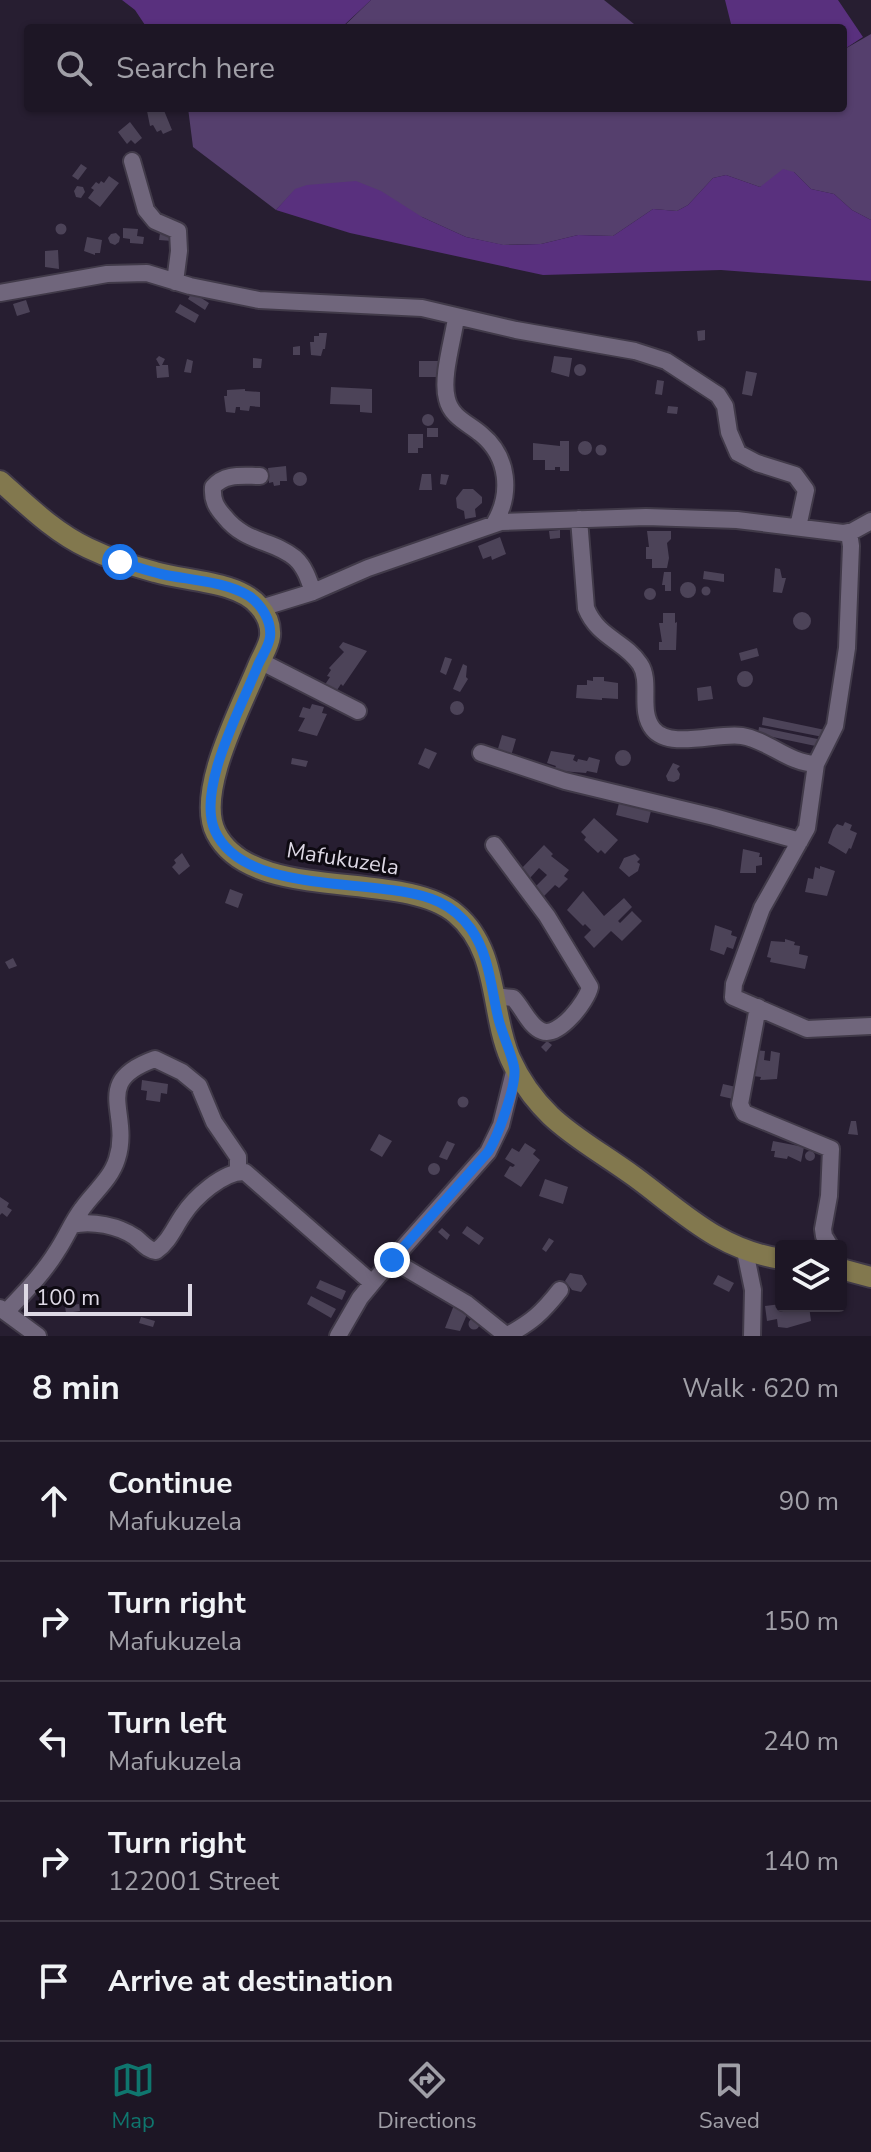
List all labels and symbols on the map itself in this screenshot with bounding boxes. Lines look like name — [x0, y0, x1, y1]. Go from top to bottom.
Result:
route start — [102, 544, 138, 580]
street label: Mafukuzela — [285, 835, 401, 883]
route end — [374, 1242, 410, 1278]
scale bar — [24, 1280, 192, 1316]

